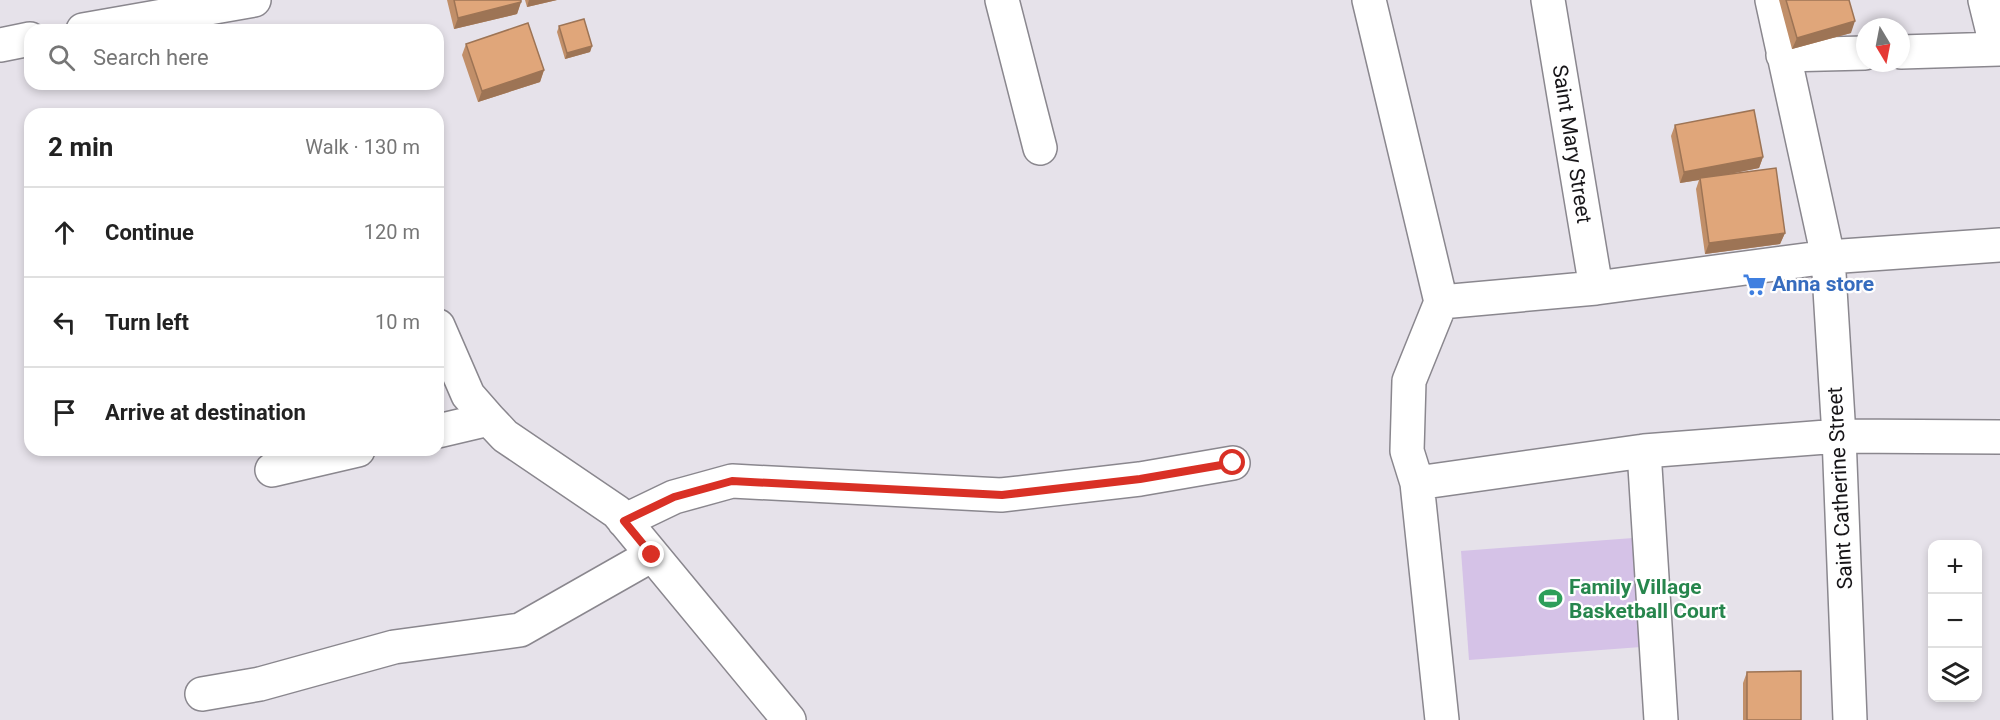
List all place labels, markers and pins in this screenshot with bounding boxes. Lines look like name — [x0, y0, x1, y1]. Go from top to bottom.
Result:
supermarket icon: Anna store — [1741, 271, 1767, 297]
place label: Anna store — [1772, 272, 1874, 296]
place label: Family Village Basketball Court — [1569, 575, 1726, 623]
sports icon: Family Village Basketball Court — [1538, 586, 1564, 612]

